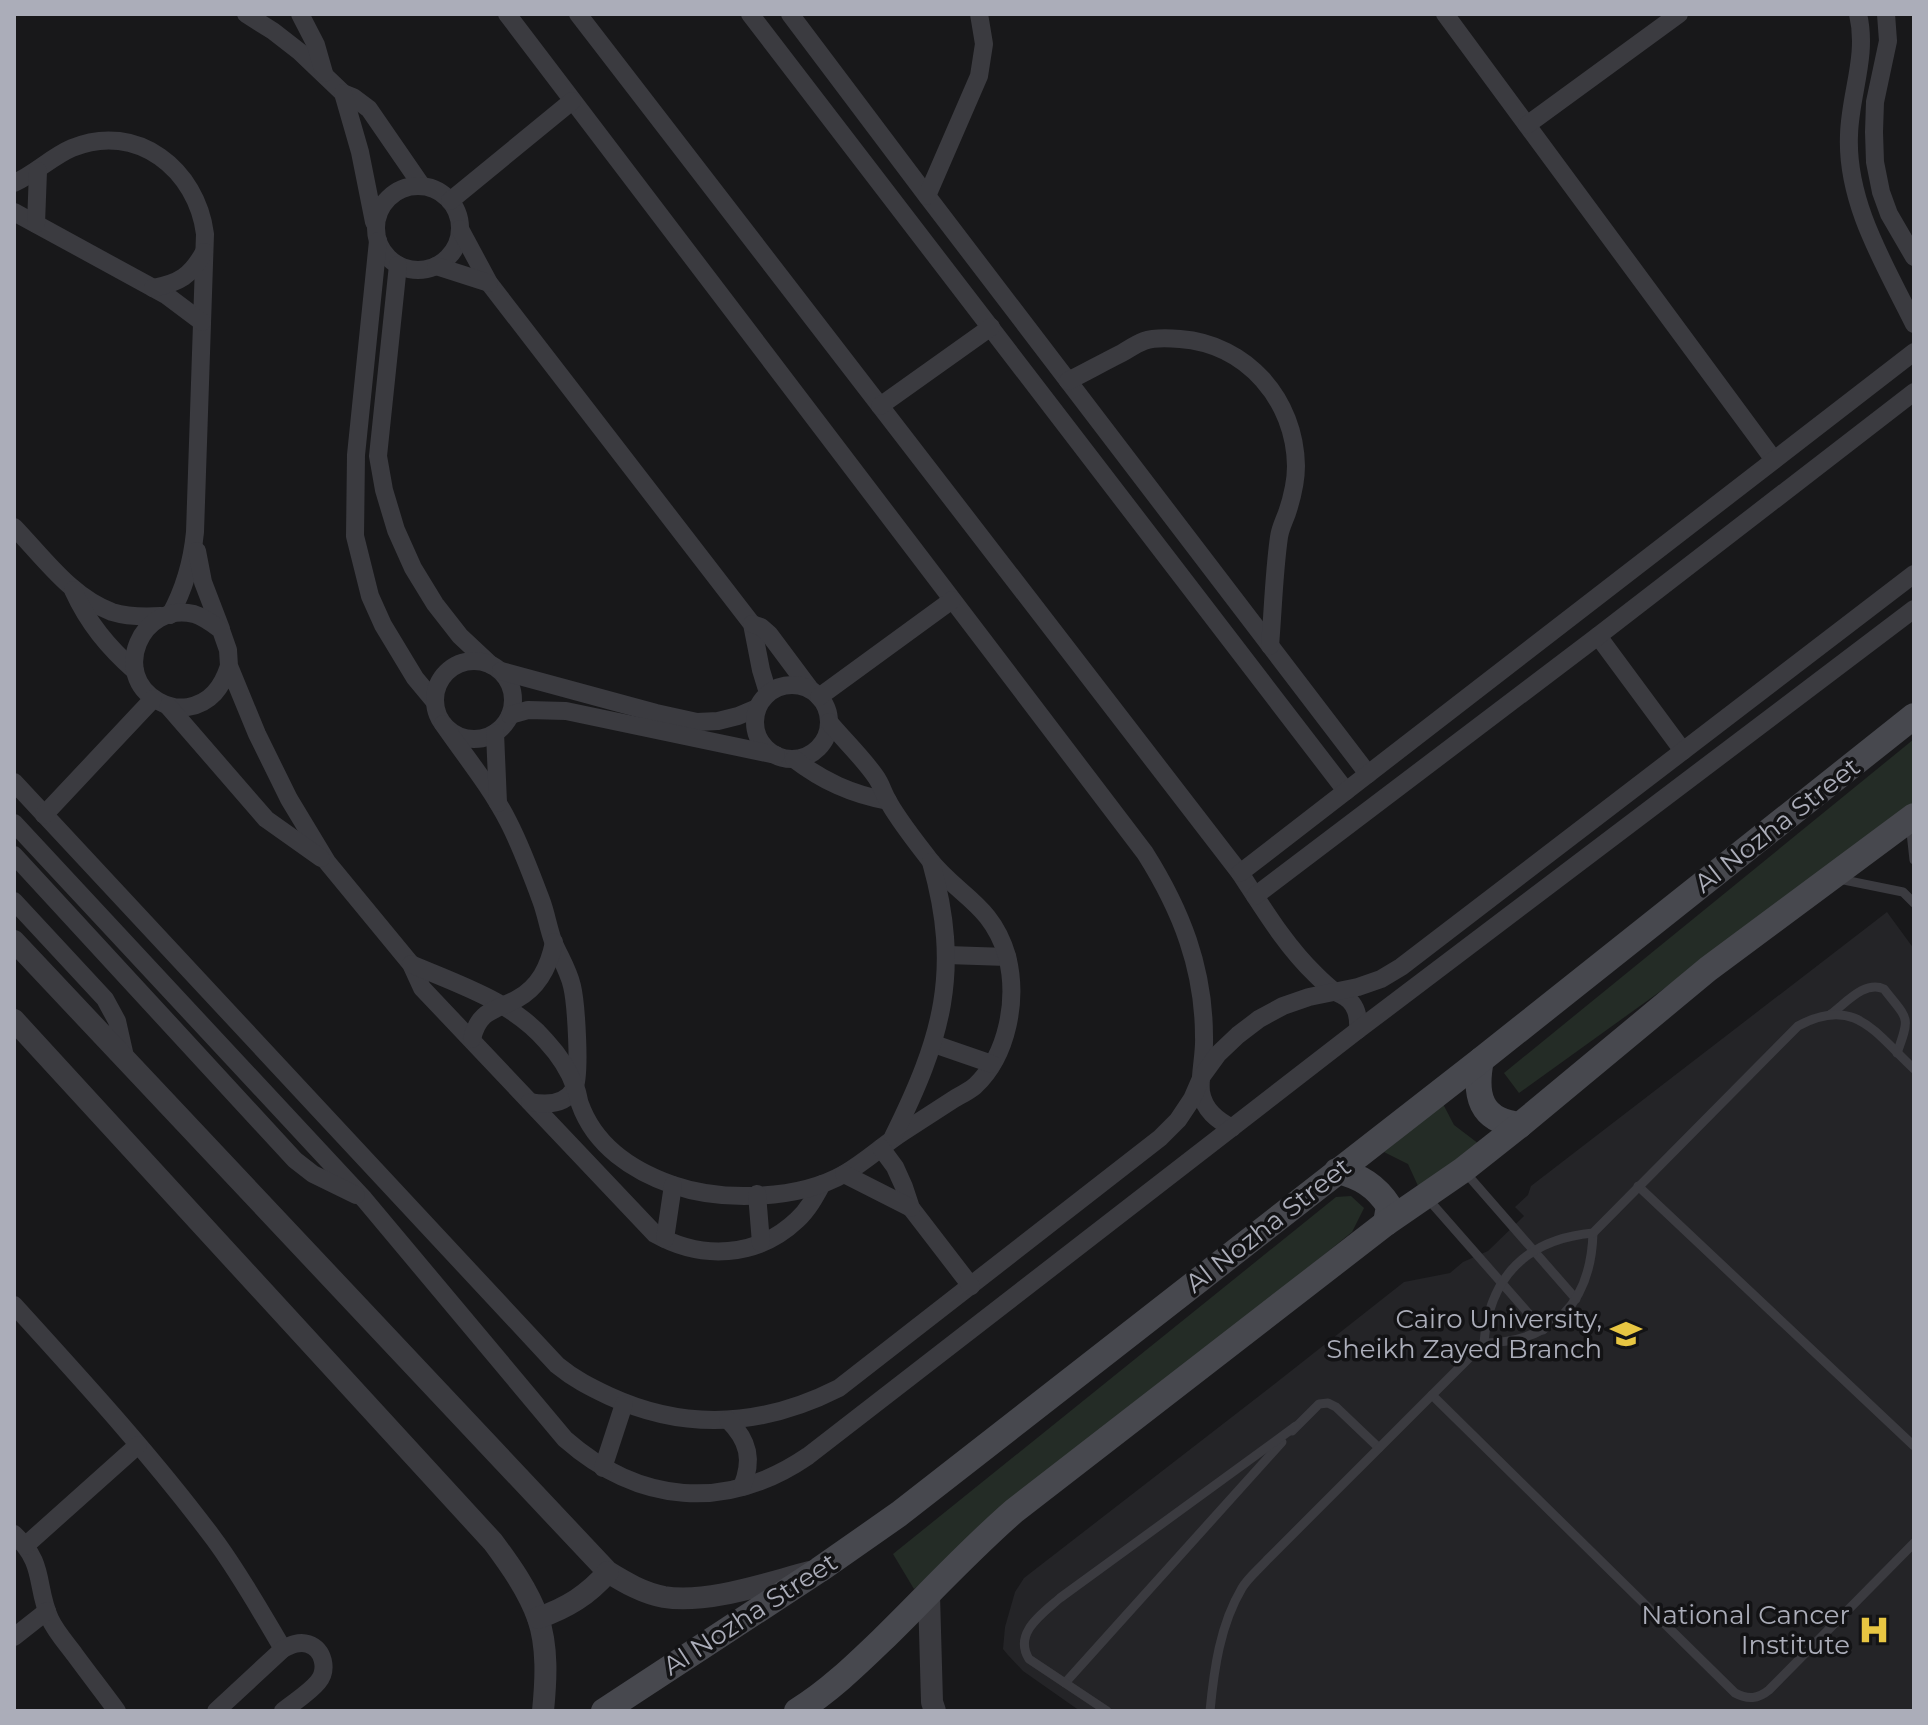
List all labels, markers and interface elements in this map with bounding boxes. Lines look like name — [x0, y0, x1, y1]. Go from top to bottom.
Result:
street label: Al Nozha Street — [1688, 750, 1866, 900]
street label: Al Nozha Street — [1179, 1150, 1357, 1300]
place label: Cairo University, Sheikh Zayed Branch — [1326, 1303, 1602, 1365]
school or university icon: Cairo University, Sheikh Zayed Branch — [1609, 1317, 1643, 1351]
street label: Al Nozha Street — [657, 1546, 843, 1682]
place label: National Cancer Institute — [1641, 1599, 1850, 1661]
hospital icon: National Cancer Institute — [1857, 1613, 1891, 1647]

